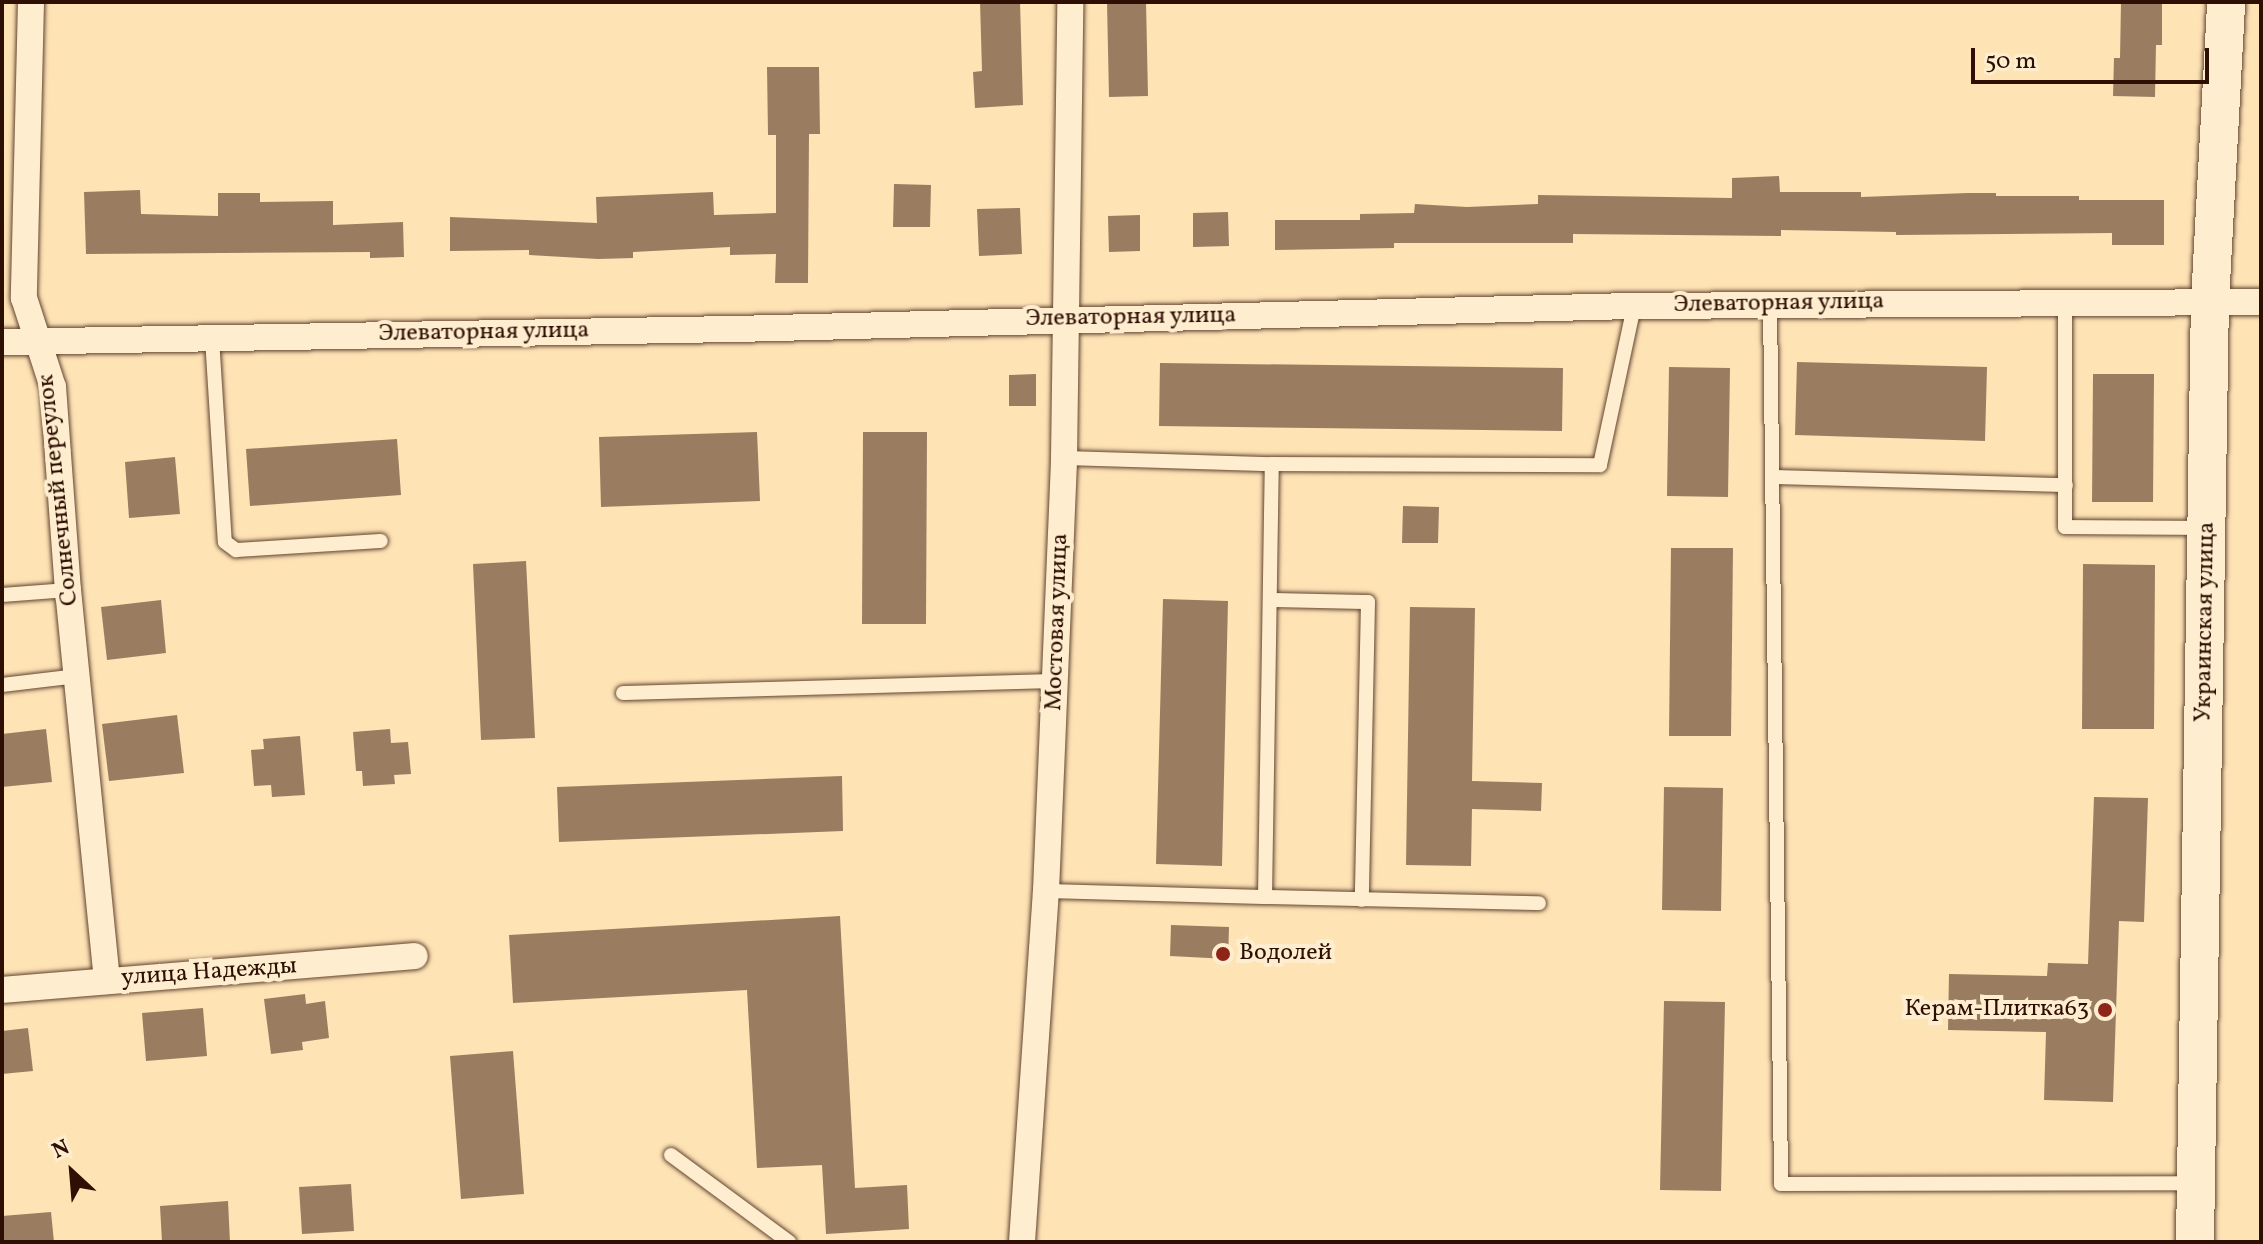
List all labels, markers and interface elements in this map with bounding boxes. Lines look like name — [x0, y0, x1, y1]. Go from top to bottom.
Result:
scale bar — [1975, 32, 2213, 82]
text: 50 m — [1985, 45, 2037, 79]
street label: Элеваторная улица — [1673, 288, 1885, 320]
street label: Элеваторная улица — [1025, 302, 1237, 334]
street label: Элеваторная улица — [378, 317, 590, 349]
street label: Солнечный переулок — [33, 373, 85, 607]
street label: Украинская улица — [2190, 521, 2222, 723]
street label: Мостовая улица — [1040, 532, 1076, 712]
place label: Водолей — [1239, 940, 1332, 968]
marker: Водолей — [1214, 945, 1232, 963]
street label: улица Надежды — [120, 952, 298, 994]
place label: Керам-Плитка63 — [1905, 996, 2089, 1024]
marker: Керам-Плитка63 — [2096, 1001, 2114, 1019]
north arrow — [32, 1132, 112, 1212]
text: N — [47, 1133, 75, 1167]

